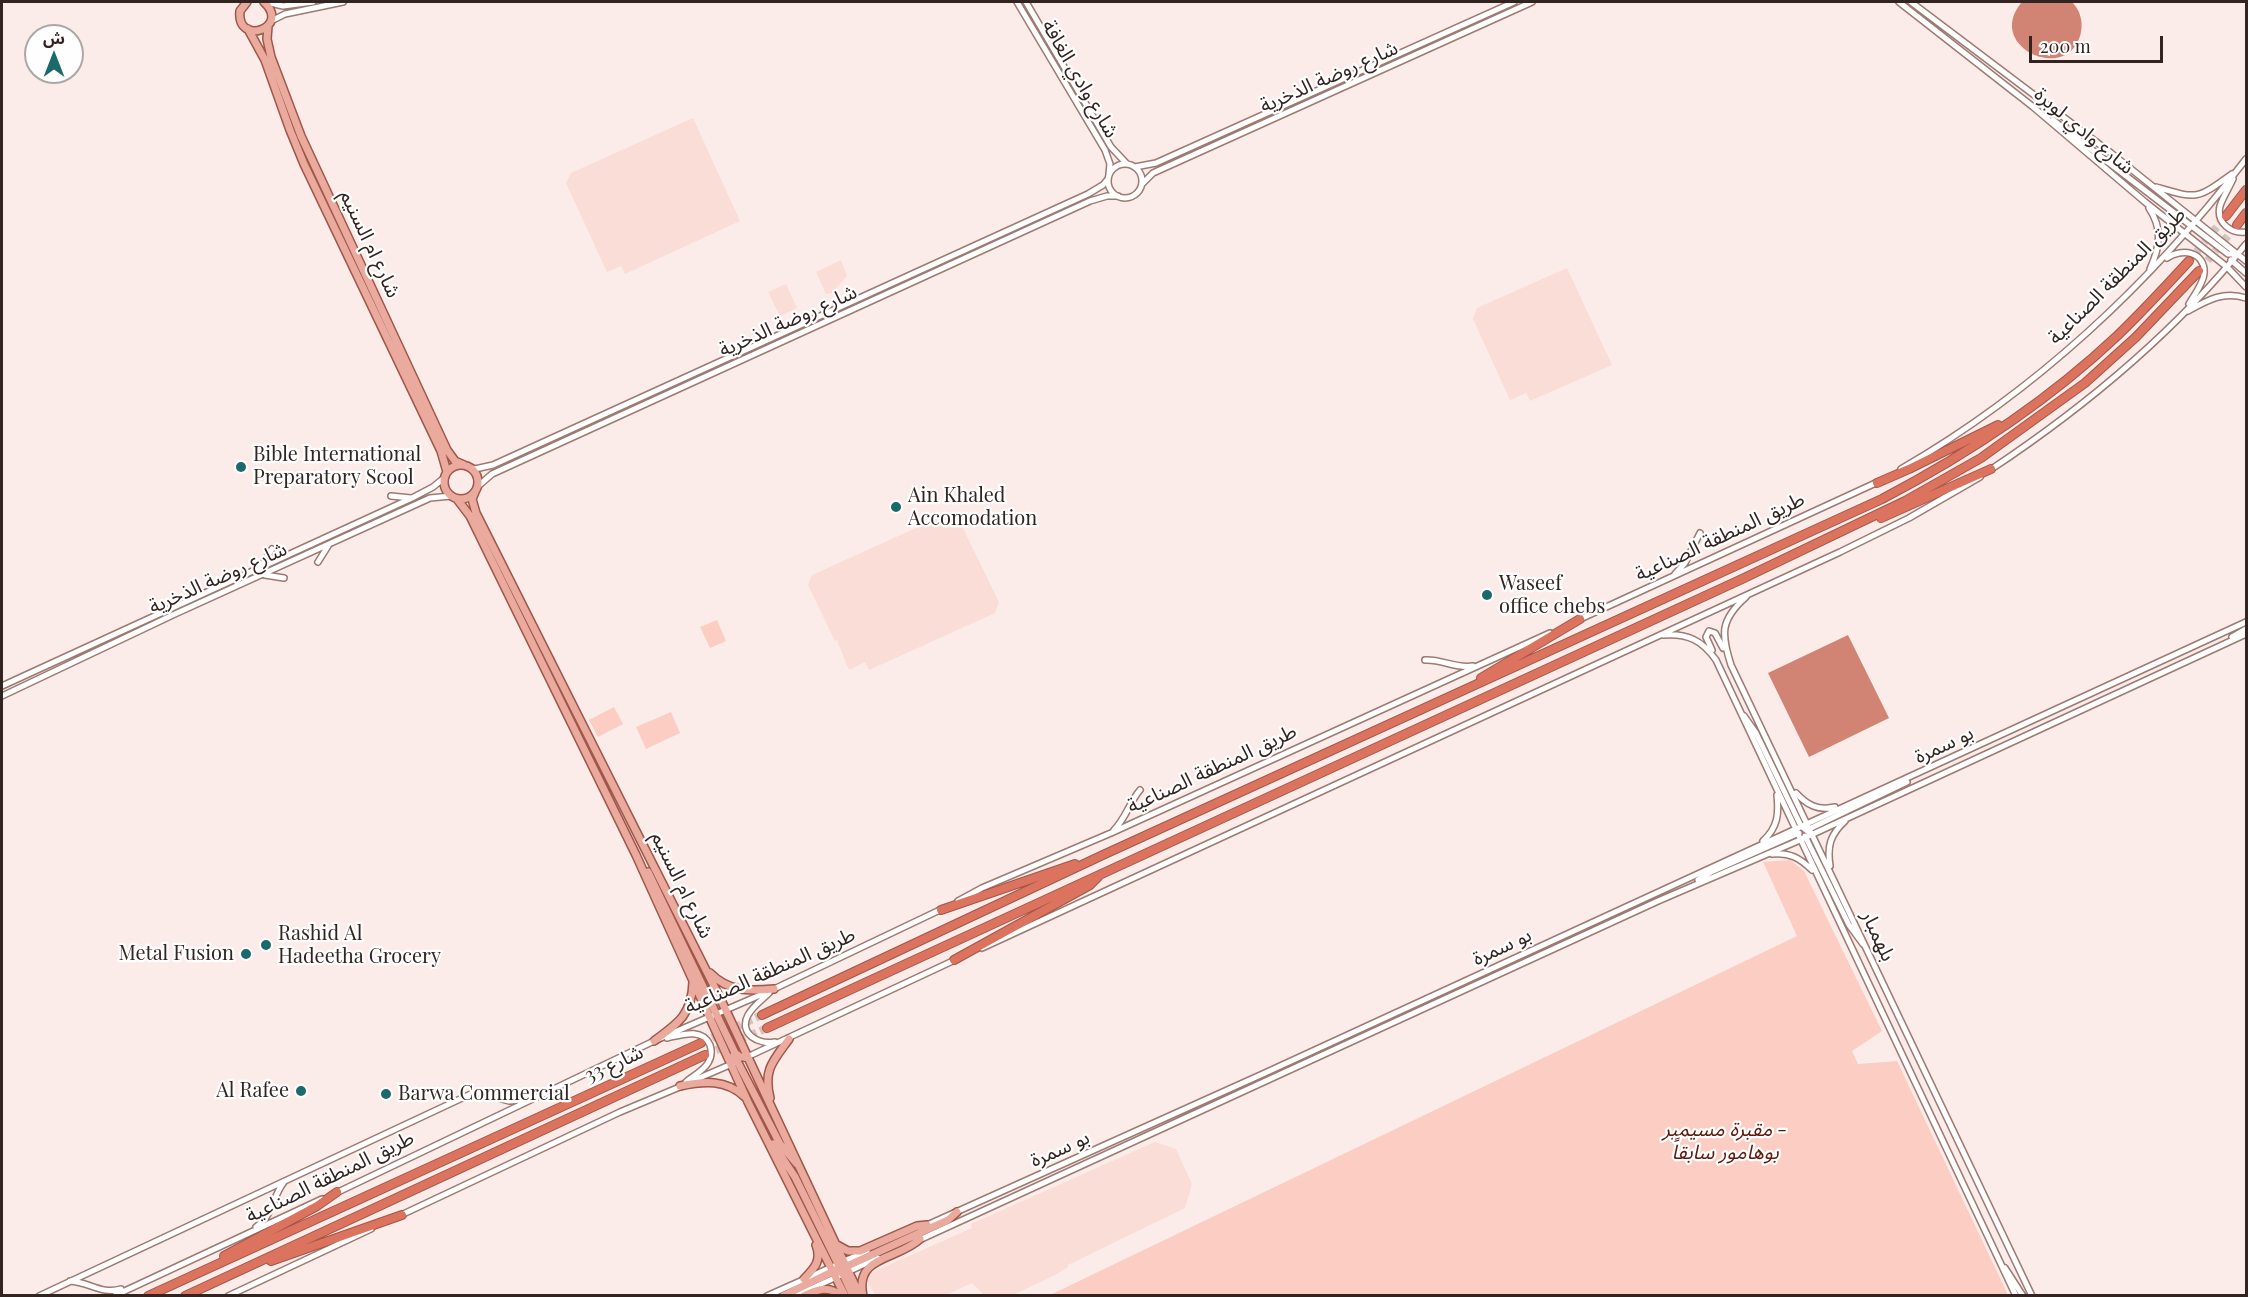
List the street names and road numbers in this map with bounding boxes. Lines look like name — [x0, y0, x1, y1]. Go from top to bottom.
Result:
street label: شارع وادي الغافة — [1037, 16, 1123, 142]
street label: شارع روضة الذخرية — [1256, 36, 1402, 118]
street label: شارع وادي لوبرة — [2029, 82, 2139, 180]
street label: شارع ام السنيم — [335, 186, 405, 302]
street label: طريق المنطقة الصناعية — [2043, 202, 2191, 350]
street label: شارع روضة الذخرية — [715, 280, 861, 362]
street label: طريق المنطقة الصناعية — [1632, 487, 1808, 587]
street label: شارع روضة الذخرية — [145, 537, 291, 619]
street label: طريق المنطقة الصناعية — [1124, 719, 1300, 819]
street label: بو سمرة — [1911, 721, 1977, 769]
street label: شارع ام السنيم — [646, 828, 718, 942]
street label: بلهمبار — [1856, 907, 1900, 965]
street label: طريق المنطقة الصناعية — [681, 923, 859, 1019]
street label: بو سمرة — [1469, 923, 1535, 971]
street label: شارع 33 — [581, 1040, 647, 1088]
street label: بو سمرة — [1027, 1125, 1093, 1173]
street label: طريق المنطقة الصناعية — [242, 1126, 418, 1228]

